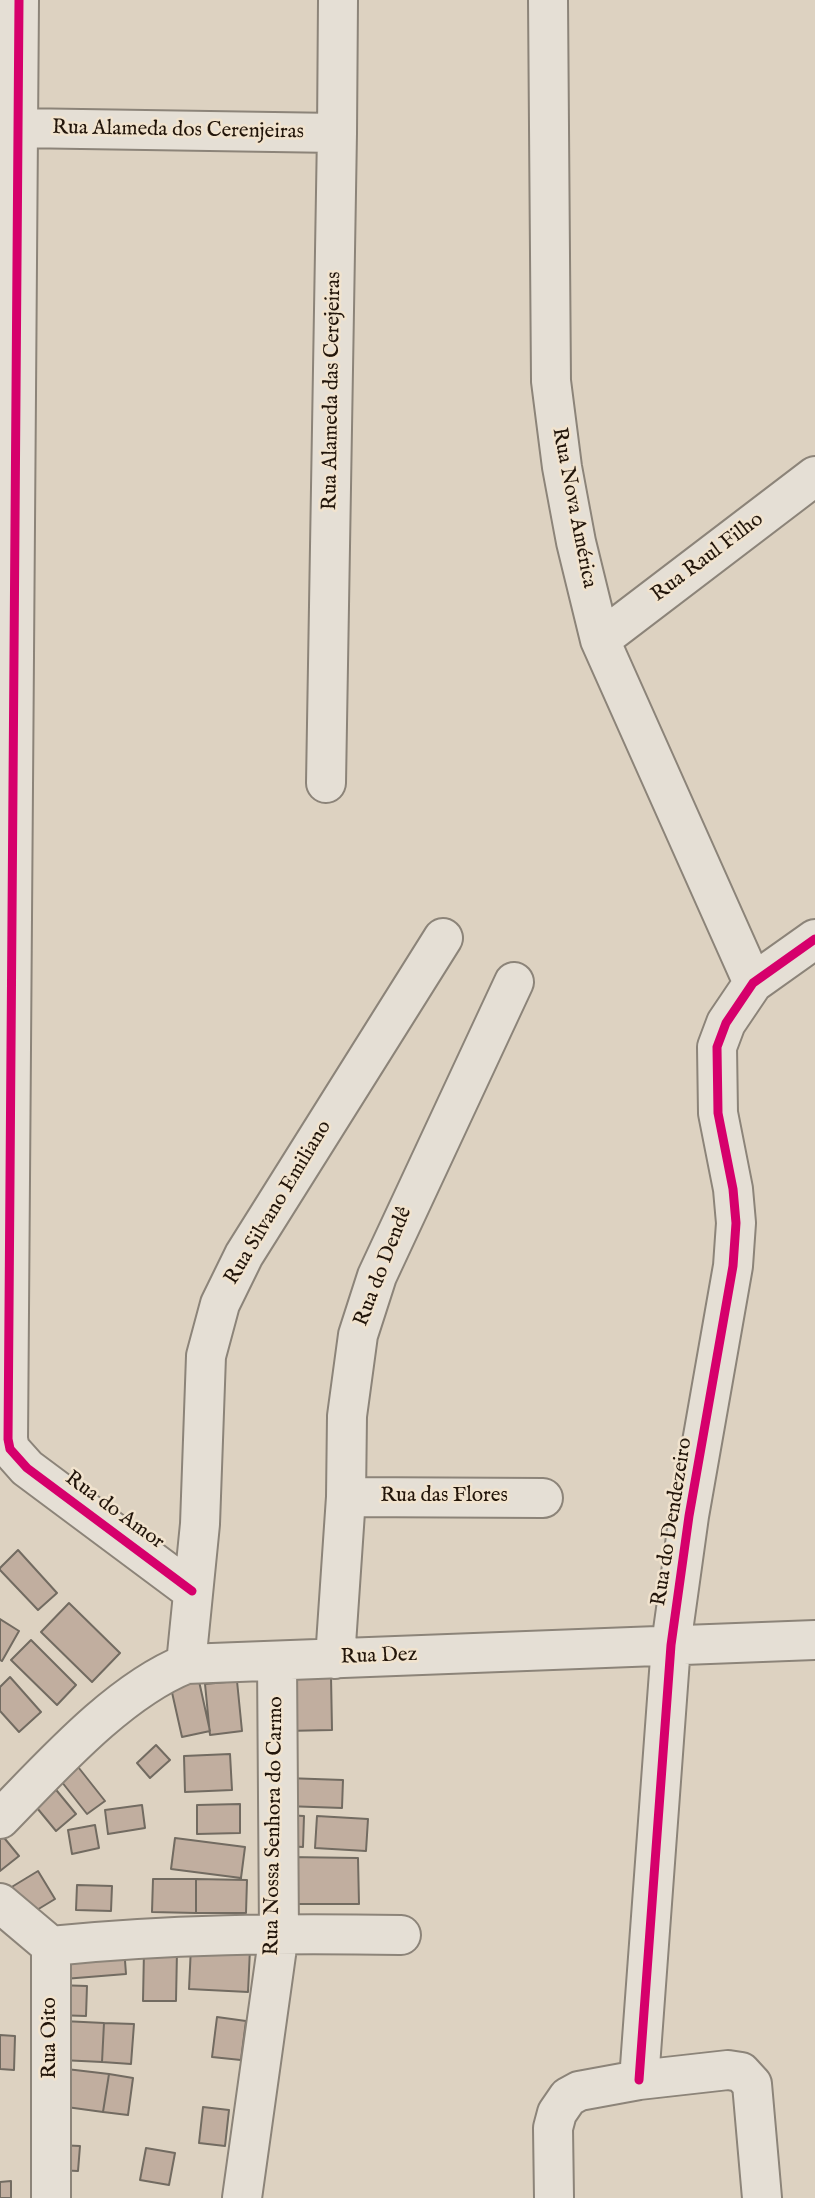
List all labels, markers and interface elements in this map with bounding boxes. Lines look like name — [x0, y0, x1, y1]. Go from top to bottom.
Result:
street label: Rua Alameda dos Cerenjeiras — [52, 116, 304, 146]
street label: Rua Alameda das Cerejeiras — [318, 271, 348, 511]
street label: Rua Nova América — [545, 425, 601, 591]
street label: Rua Raul Filho — [647, 508, 769, 608]
street label: Rua Silvano Emiliano — [220, 1116, 338, 1290]
street label: Rua do Dendê — [350, 1204, 418, 1330]
street label: Rua do Dendezeiro — [647, 1436, 699, 1608]
street label: Rua do Amor — [59, 1466, 169, 1556]
street label: Rua das Flores — [380, 1484, 508, 1510]
street label: Rua Dez — [340, 1643, 418, 1671]
street label: Rua Nossa Senhora do Carmo — [260, 1696, 290, 1956]
street label: Rua Oito — [38, 1997, 64, 2079]

